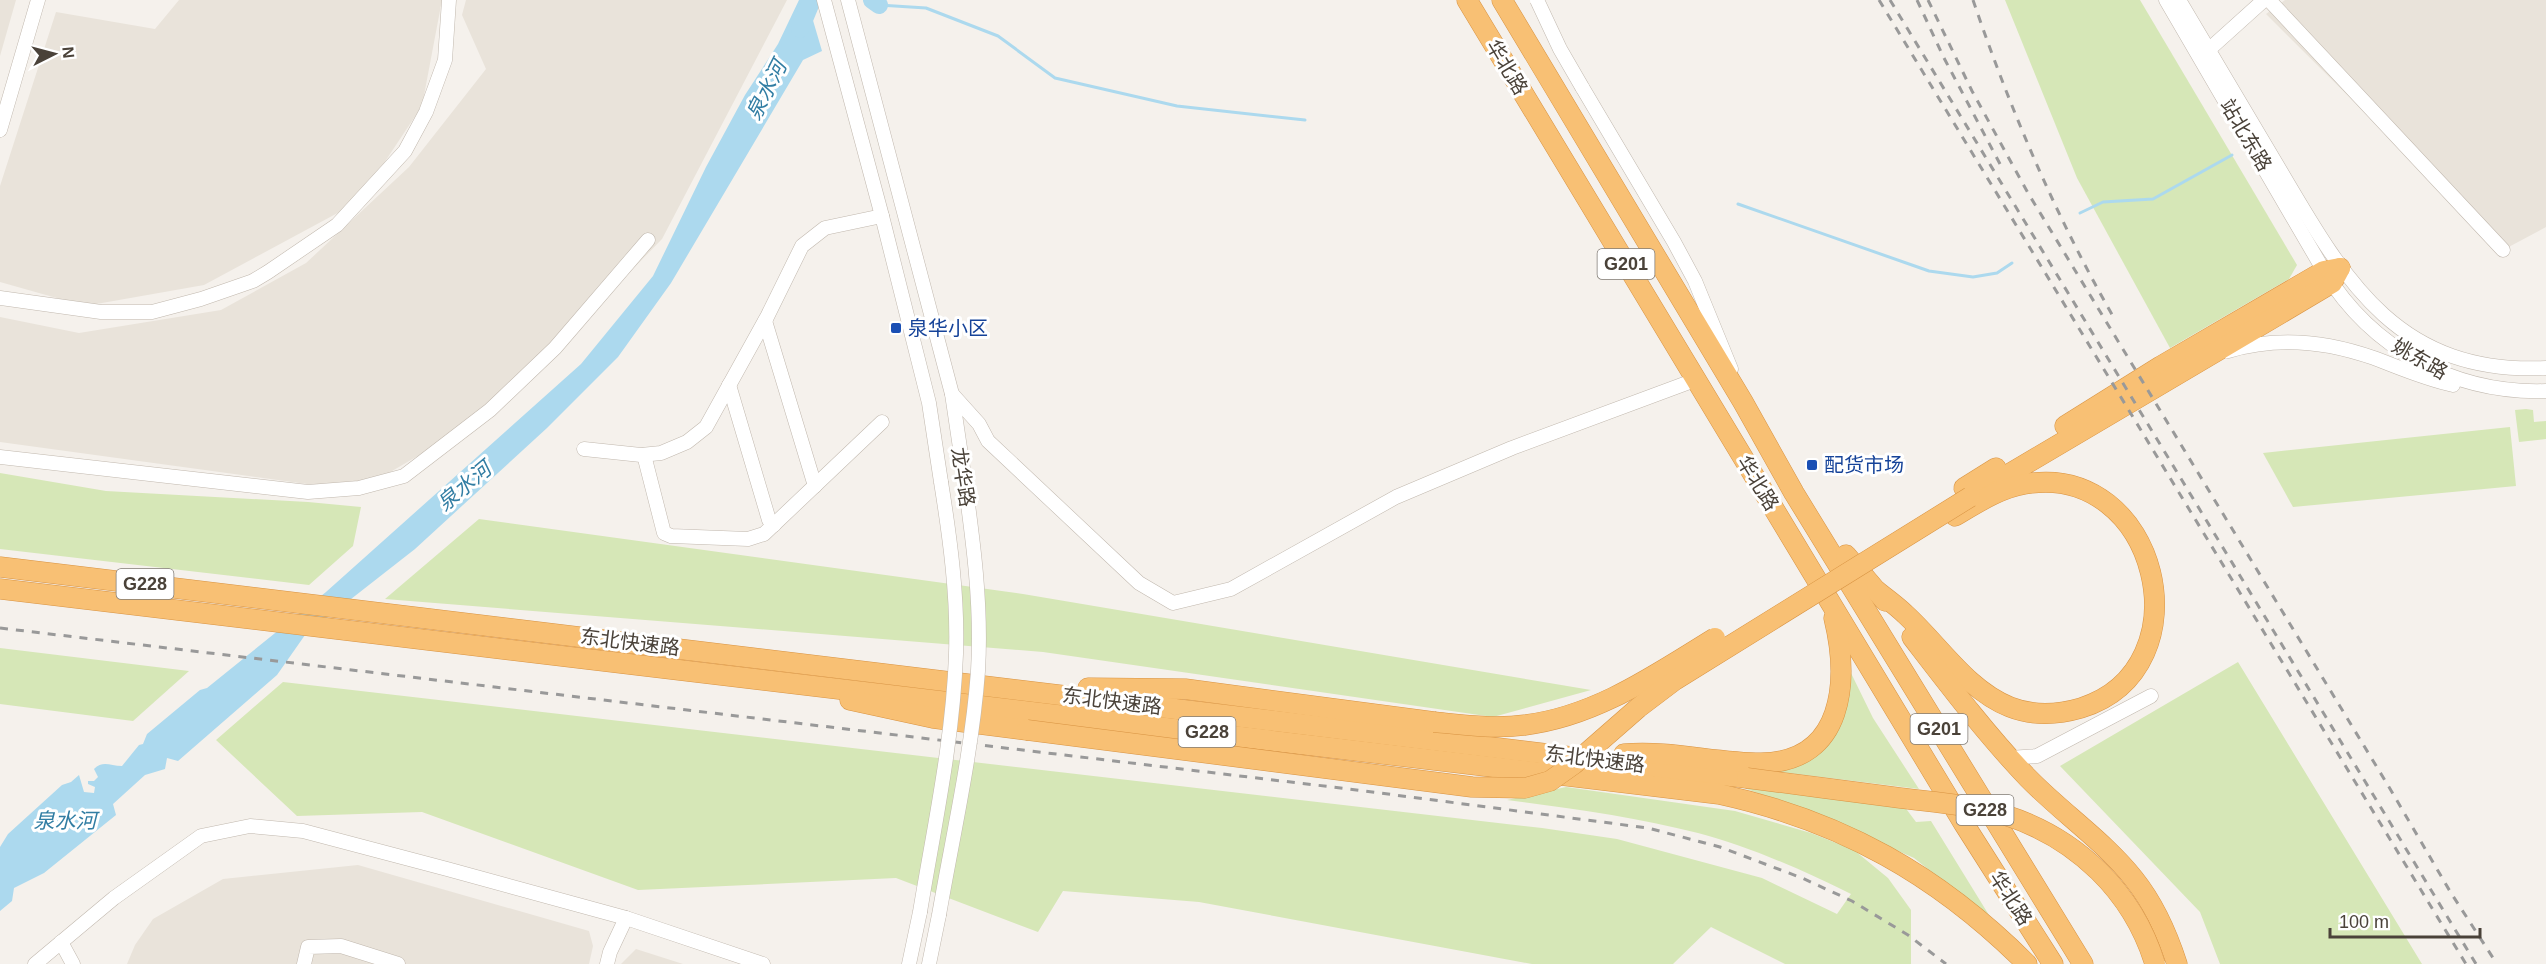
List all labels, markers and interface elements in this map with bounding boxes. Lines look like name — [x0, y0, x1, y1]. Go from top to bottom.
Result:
north arrow — [24, 24, 84, 84]
street label: 华北路 — [1482, 36, 1532, 98]
text: N — [59, 46, 77, 59]
water label: 泉水河 — [741, 53, 792, 123]
street label: 站北东路 — [2216, 95, 2276, 175]
road number: G201 — [1598, 249, 1654, 279]
place label: 泉华小区 — [908, 317, 988, 339]
marker: 泉华小区 — [889, 321, 903, 335]
street label: 姚东路 — [2389, 334, 2451, 384]
street label: 龙华路 — [947, 446, 979, 508]
street label: 华北路 — [1733, 452, 1783, 514]
water label: 泉水河 — [432, 454, 499, 515]
place label: 配货市场 — [1824, 454, 1904, 476]
marker: 配货市场 — [1805, 458, 1819, 472]
road number: G228 — [116, 569, 174, 599]
street label: 东北快速路 — [579, 625, 681, 659]
street label: 东北快速路 — [1061, 684, 1163, 718]
road number: G201 — [1910, 714, 1968, 744]
road number: G228 — [1178, 717, 1236, 747]
street label: 东北快速路 — [1544, 742, 1646, 776]
road number: G228 — [1956, 795, 2014, 825]
water label: 泉水河 — [34, 809, 100, 832]
street label: 华北路 — [1985, 867, 2037, 929]
scale bar — [2330, 901, 2480, 939]
text: 100 m — [2339, 912, 2389, 932]

